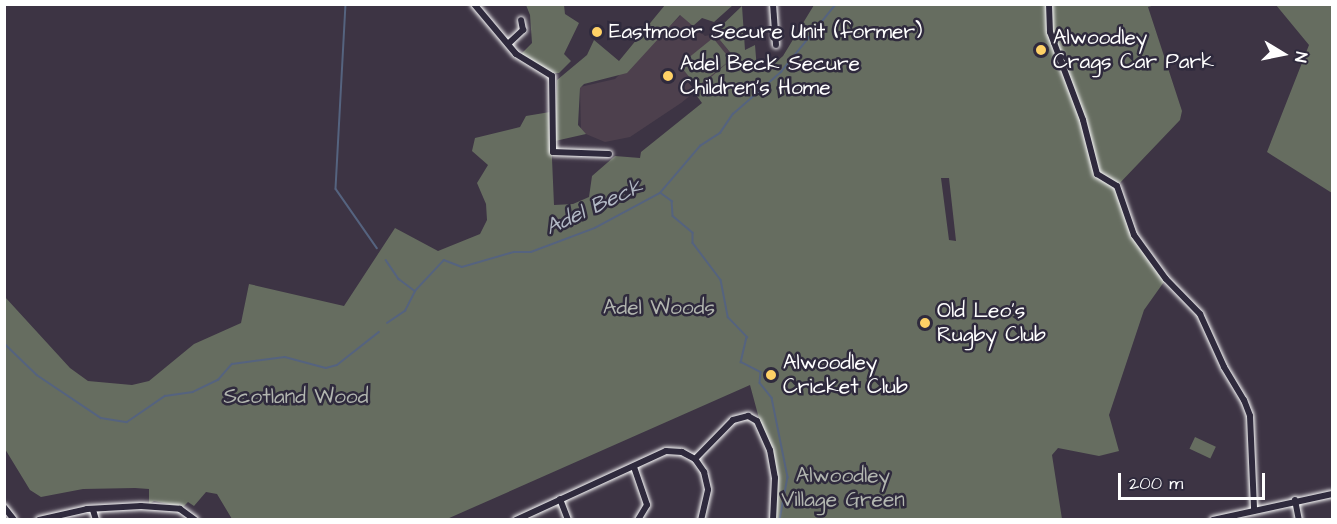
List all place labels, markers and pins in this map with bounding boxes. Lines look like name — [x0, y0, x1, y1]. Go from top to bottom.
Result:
place label: Eastmoor Secure Unit (former) — [609, 19, 922, 45]
marker: Eastmoor Secure Unit (former) — [590, 25, 604, 39]
place label: Alwoodley Crags Car Park — [1053, 25, 1214, 75]
marker: Alwoodley Crags Car Park — [1034, 43, 1048, 57]
place label: Adel Beck Secure Children's Home — [680, 51, 860, 101]
marker: Adel Beck Secure Children's Home — [661, 69, 675, 83]
place label: Old Leo's Rugby Club — [937, 298, 1046, 348]
marker: Old Leo's Rugby Club — [918, 316, 932, 330]
place label: Alwoodley Cricket Club — [783, 350, 908, 400]
marker: Alwoodley Cricket Club — [764, 368, 778, 382]

